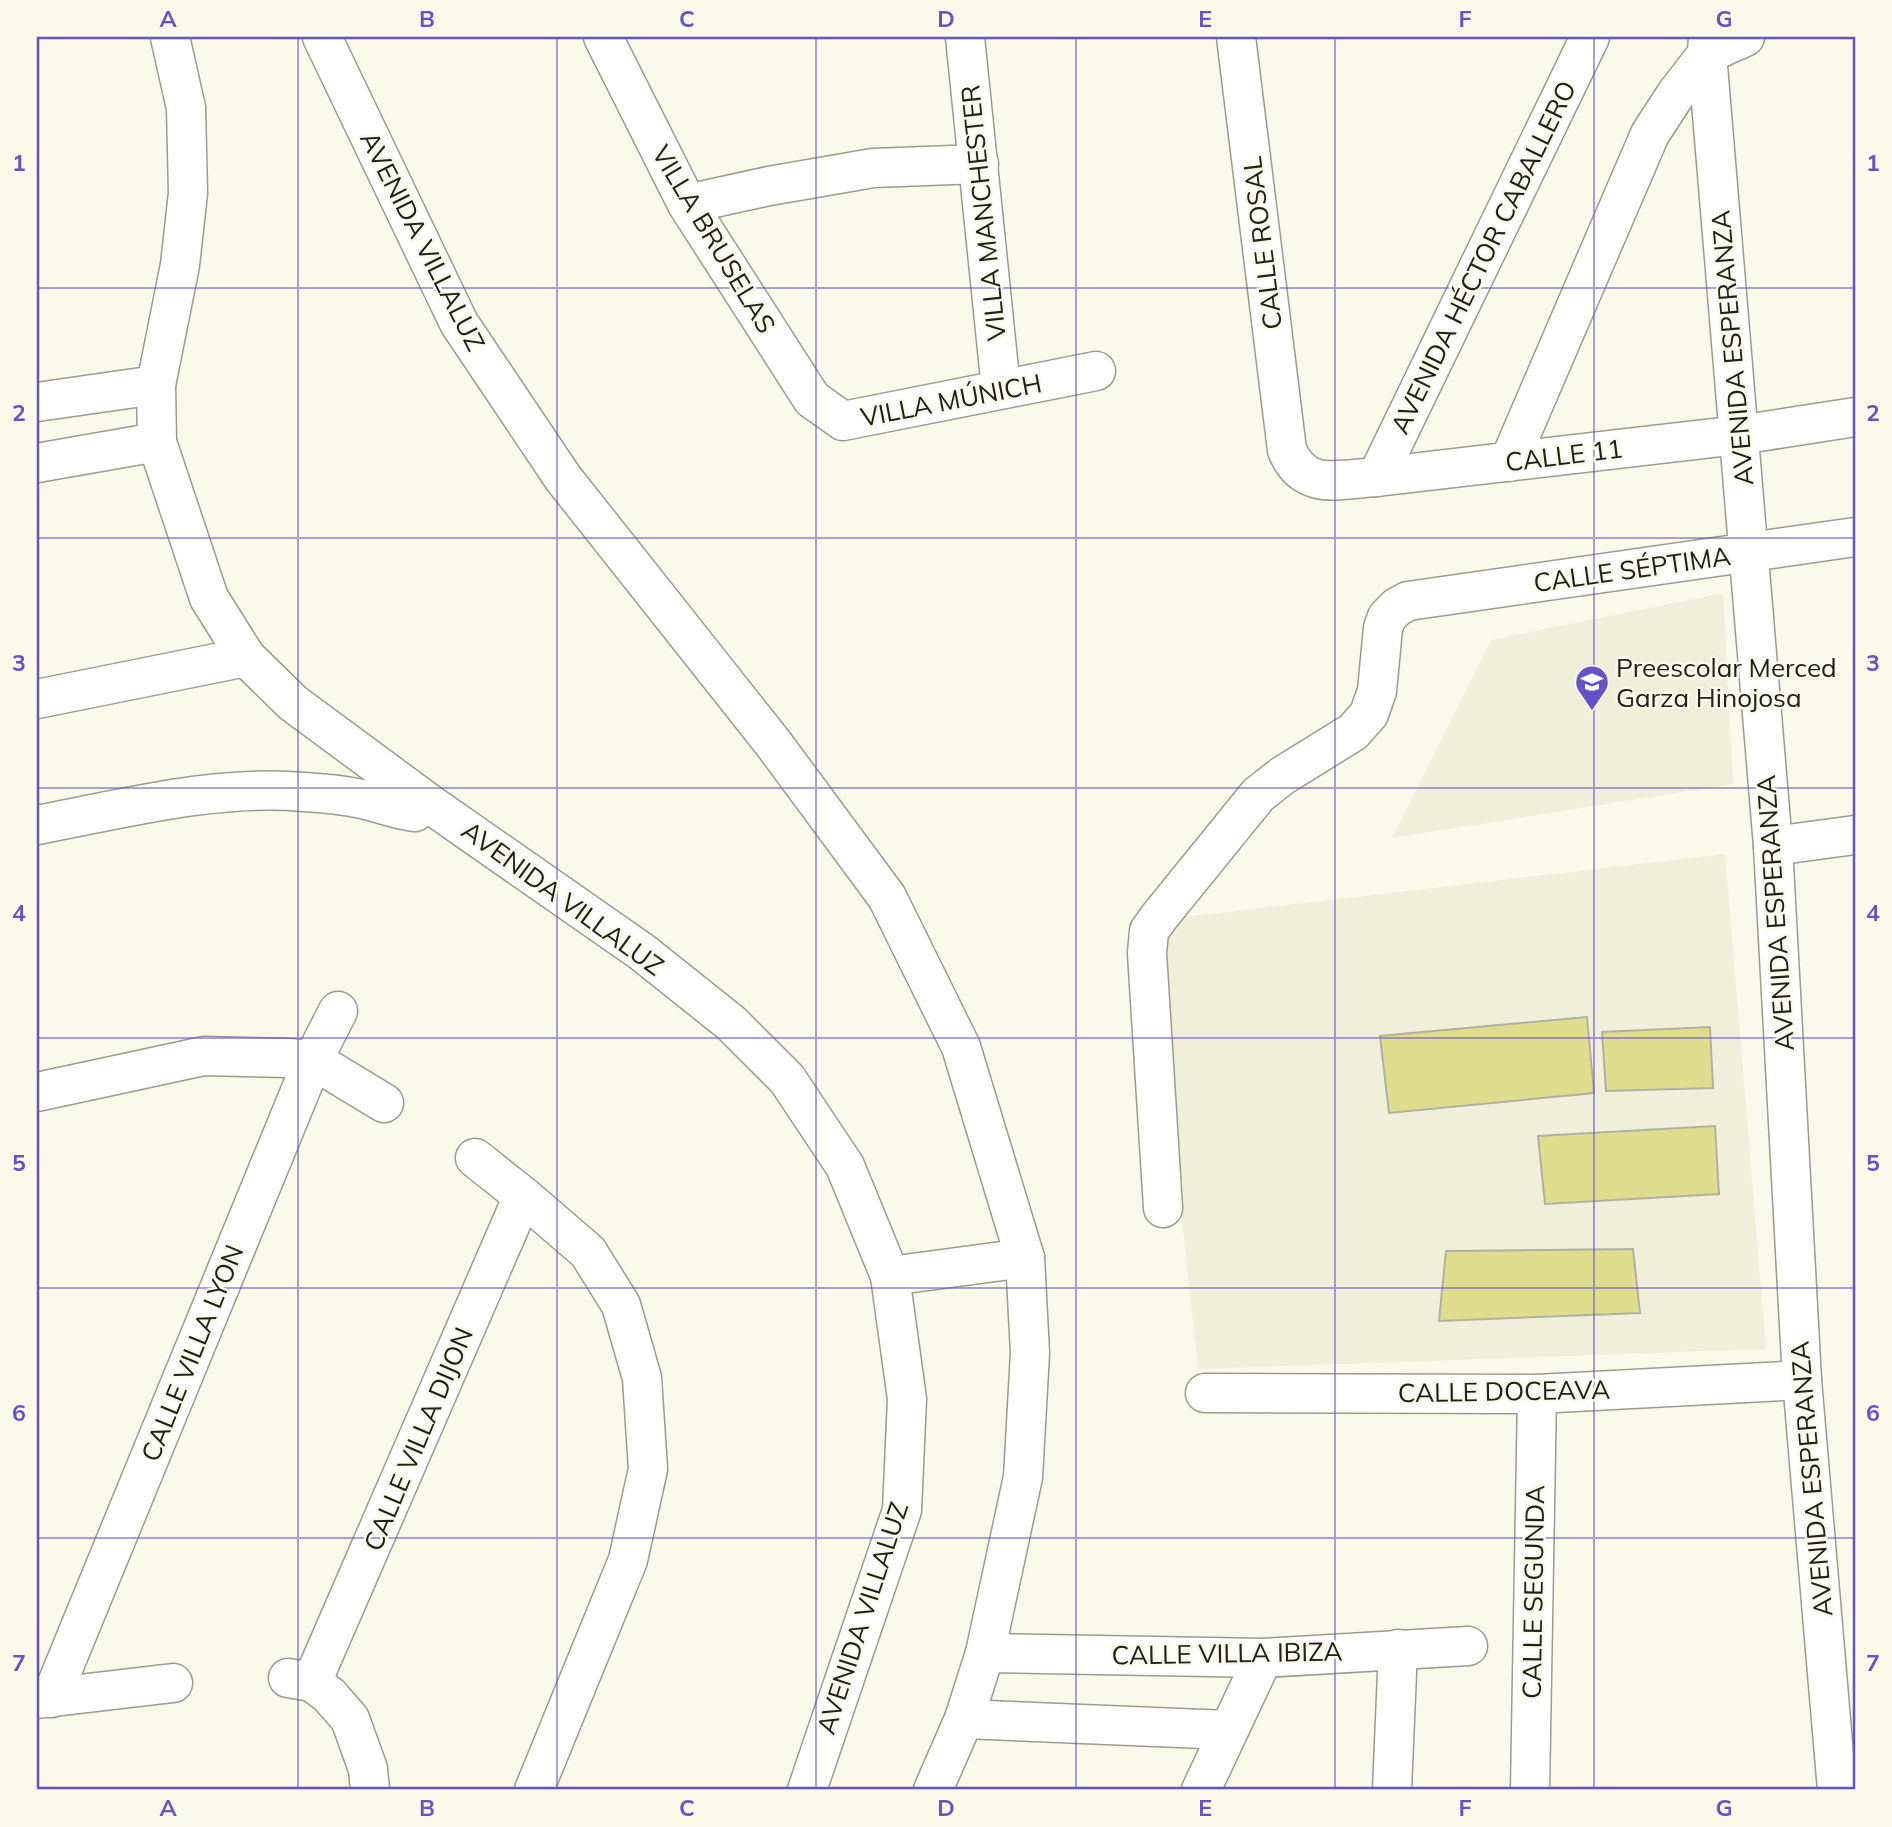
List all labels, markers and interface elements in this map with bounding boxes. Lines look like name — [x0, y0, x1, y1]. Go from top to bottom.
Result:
text: A — [159, 4, 177, 33]
text: B — [419, 4, 435, 33]
text: C — [679, 4, 695, 33]
text: D — [937, 4, 955, 33]
text: E — [1198, 4, 1212, 33]
text: F — [1458, 4, 1472, 33]
text: G — [1715, 4, 1733, 33]
street label: AVENIDA HÉCTOR CABALLERO — [1383, 75, 1583, 439]
street label: VILLA MANCHESTER — [953, 84, 1013, 342]
street label: AVENIDA VILLALUZ — [353, 126, 493, 356]
street label: VILLA BRUSELAS — [645, 139, 783, 339]
text: 1 — [12, 148, 26, 177]
text: 1 — [1866, 148, 1880, 177]
street label: CALLE ROSAL — [1235, 155, 1289, 331]
street label: AVENIDA ESPERANZA — [1704, 209, 1760, 487]
street label: VILLA MÚNICH — [858, 366, 1044, 434]
text: 2 — [12, 398, 26, 427]
text: 2 — [1866, 398, 1880, 427]
street label: CALLE 11 — [1503, 431, 1625, 479]
street label: CALLE SÉPTIMA — [1531, 539, 1733, 599]
text: 3 — [12, 648, 26, 677]
text: 3 — [1866, 648, 1880, 677]
place label: Preescolar Merced Garza Hinojosa — [1616, 651, 1837, 714]
school or university icon: Preescolar Merced Garza Hinojosa — [1573, 663, 1611, 712]
street label: AVENIDA ESPERANZA — [1749, 774, 1801, 1052]
street label: AVENIDA VILLALUZ — [455, 814, 671, 982]
text: 4 — [12, 898, 26, 927]
text: 4 — [1866, 898, 1880, 927]
text: 5 — [12, 1148, 26, 1177]
text: 5 — [1866, 1148, 1880, 1177]
street label: CALLE VILLA LYON — [133, 1240, 251, 1466]
street label: CALLE VILLA DIJON — [356, 1322, 480, 1556]
street label: AVENIDA ESPERANZA — [1783, 1340, 1839, 1618]
street label: CALLE DOCEAVA — [1397, 1373, 1611, 1409]
text: 6 — [12, 1398, 26, 1427]
text: 6 — [1866, 1398, 1880, 1427]
street label: CALLE SEGUNDA — [1515, 1485, 1551, 1699]
street label: AVENIDA VILLALUZ — [809, 1498, 915, 1738]
street label: CALLE VILLA IBIZA — [1111, 1634, 1343, 1672]
text: 7 — [12, 1648, 26, 1677]
text: 7 — [1866, 1648, 1880, 1677]
text: A — [159, 1793, 177, 1822]
text: B — [419, 1793, 435, 1822]
text: C — [679, 1793, 695, 1822]
text: D — [937, 1793, 955, 1822]
text: E — [1198, 1793, 1212, 1822]
text: F — [1458, 1793, 1472, 1822]
text: G — [1715, 1793, 1733, 1822]

